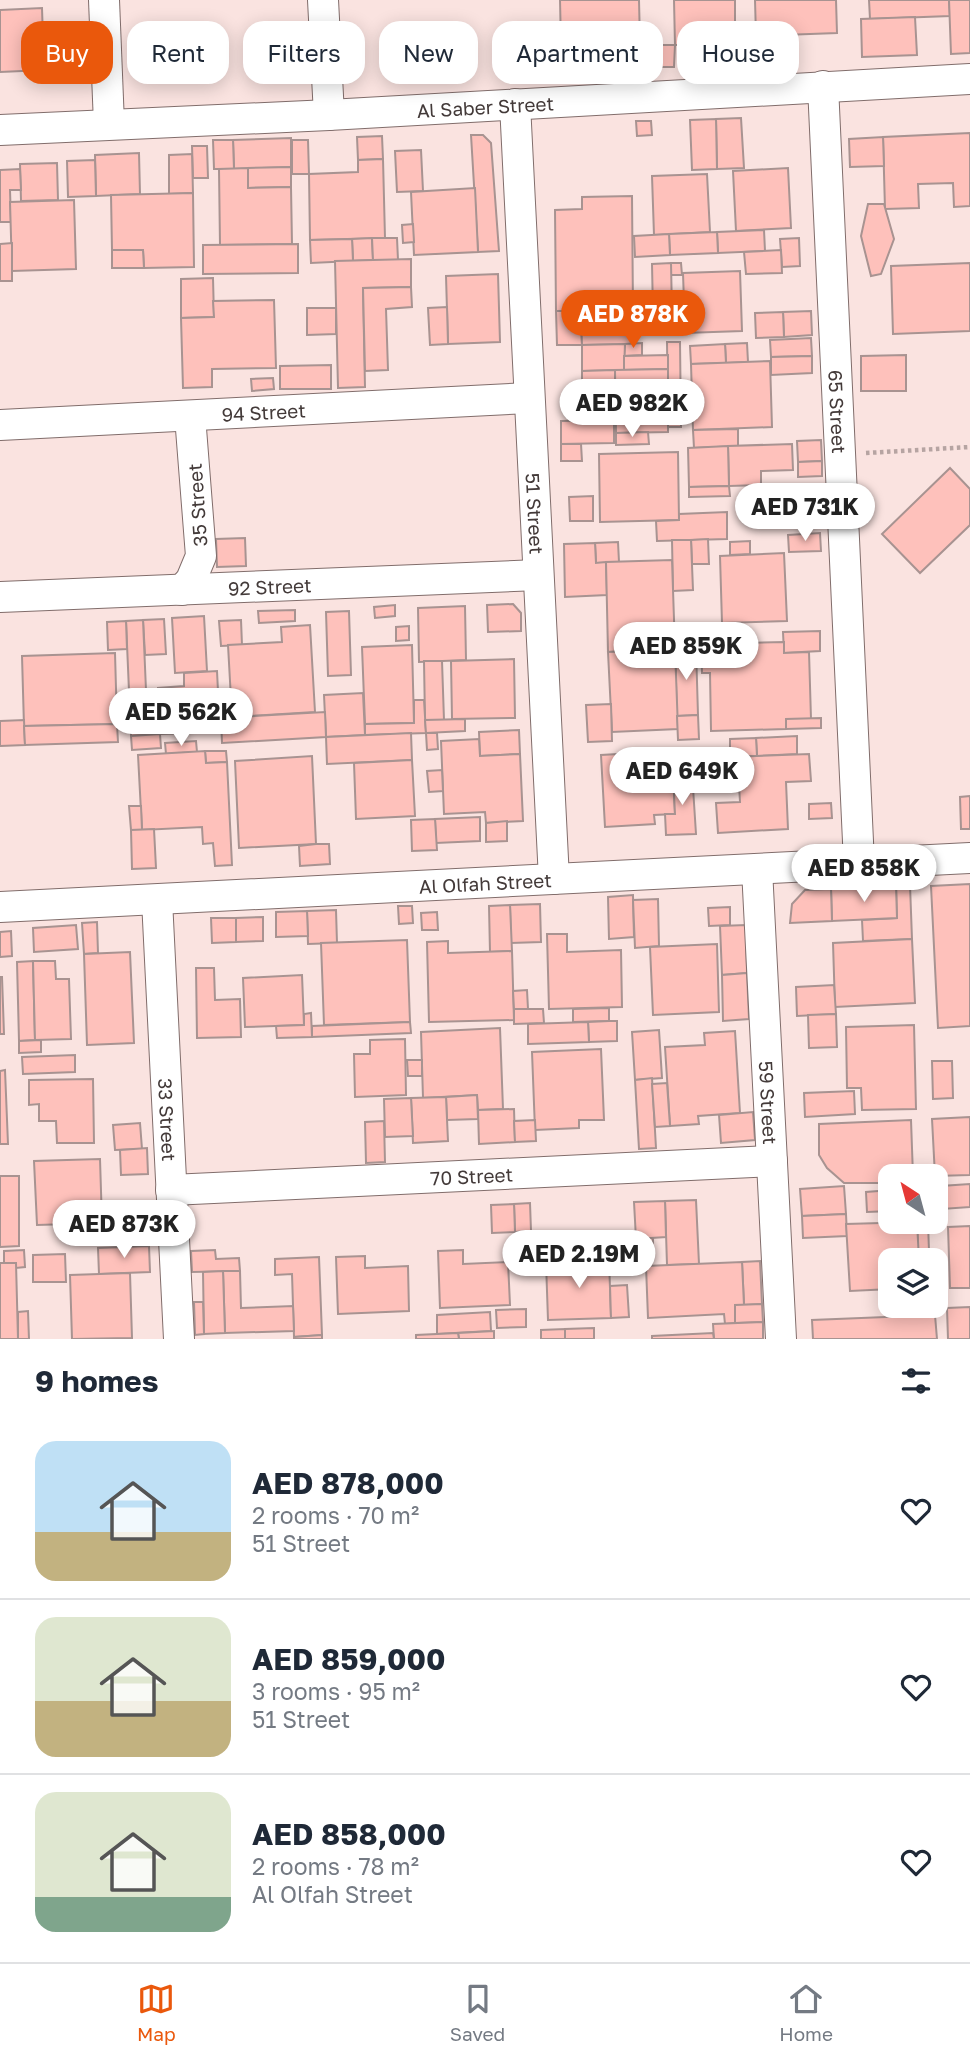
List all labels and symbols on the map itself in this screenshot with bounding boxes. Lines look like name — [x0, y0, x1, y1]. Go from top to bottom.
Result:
street label: Al Saber Street — [416, 91, 555, 122]
pin: AED 878K — [561, 290, 705, 350]
street label: 65 Street — [825, 369, 852, 454]
pin: AED 982K — [560, 380, 704, 439]
street label: 94 Street — [221, 398, 306, 425]
street label: 35 Street — [183, 463, 211, 547]
street label: 51 Street — [522, 472, 549, 555]
pin: AED 731K — [733, 484, 877, 543]
street label: 92 Street — [228, 573, 312, 599]
pin: AED 859K — [614, 622, 758, 682]
pin: AED 562K — [109, 688, 253, 748]
pin: AED 649K — [610, 748, 754, 807]
pin: AED 858K — [792, 844, 936, 904]
street label: Al Olfah Street — [418, 868, 552, 897]
street label: 59 Street — [755, 1060, 783, 1145]
street label: 33 Street — [154, 1078, 182, 1162]
street label: 70 Street — [430, 1162, 514, 1189]
north arrow — [878, 1164, 948, 1234]
pin: AED 873K — [52, 1200, 196, 1260]
pin: AED 2.19M — [499, 1230, 659, 1290]

